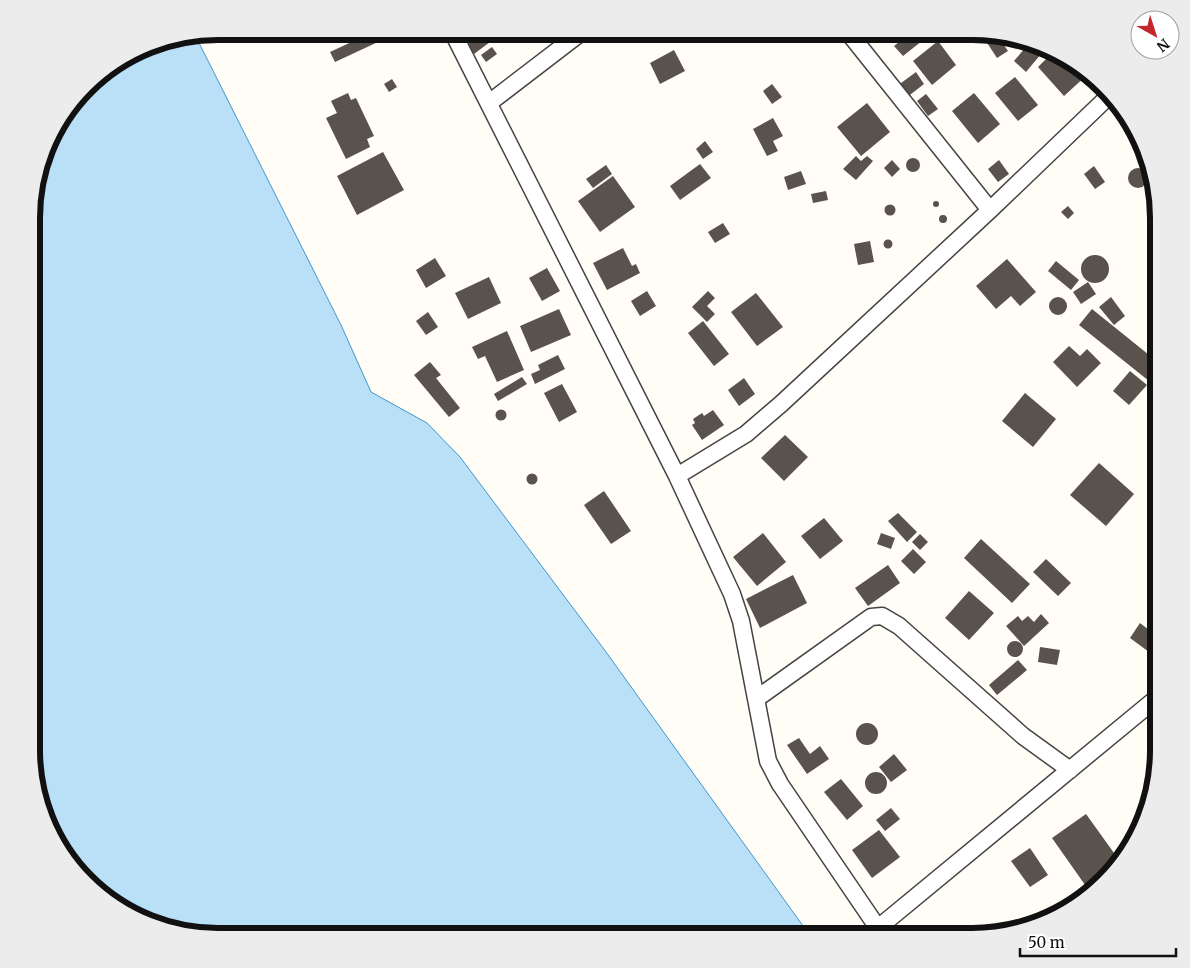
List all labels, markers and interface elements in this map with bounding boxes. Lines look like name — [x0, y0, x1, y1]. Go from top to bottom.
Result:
north arrow — [1130, 10, 1180, 60]
text: N — [1153, 35, 1173, 56]
scale bar — [1020, 926, 1176, 958]
text: 50 m — [1028, 933, 1065, 952]

